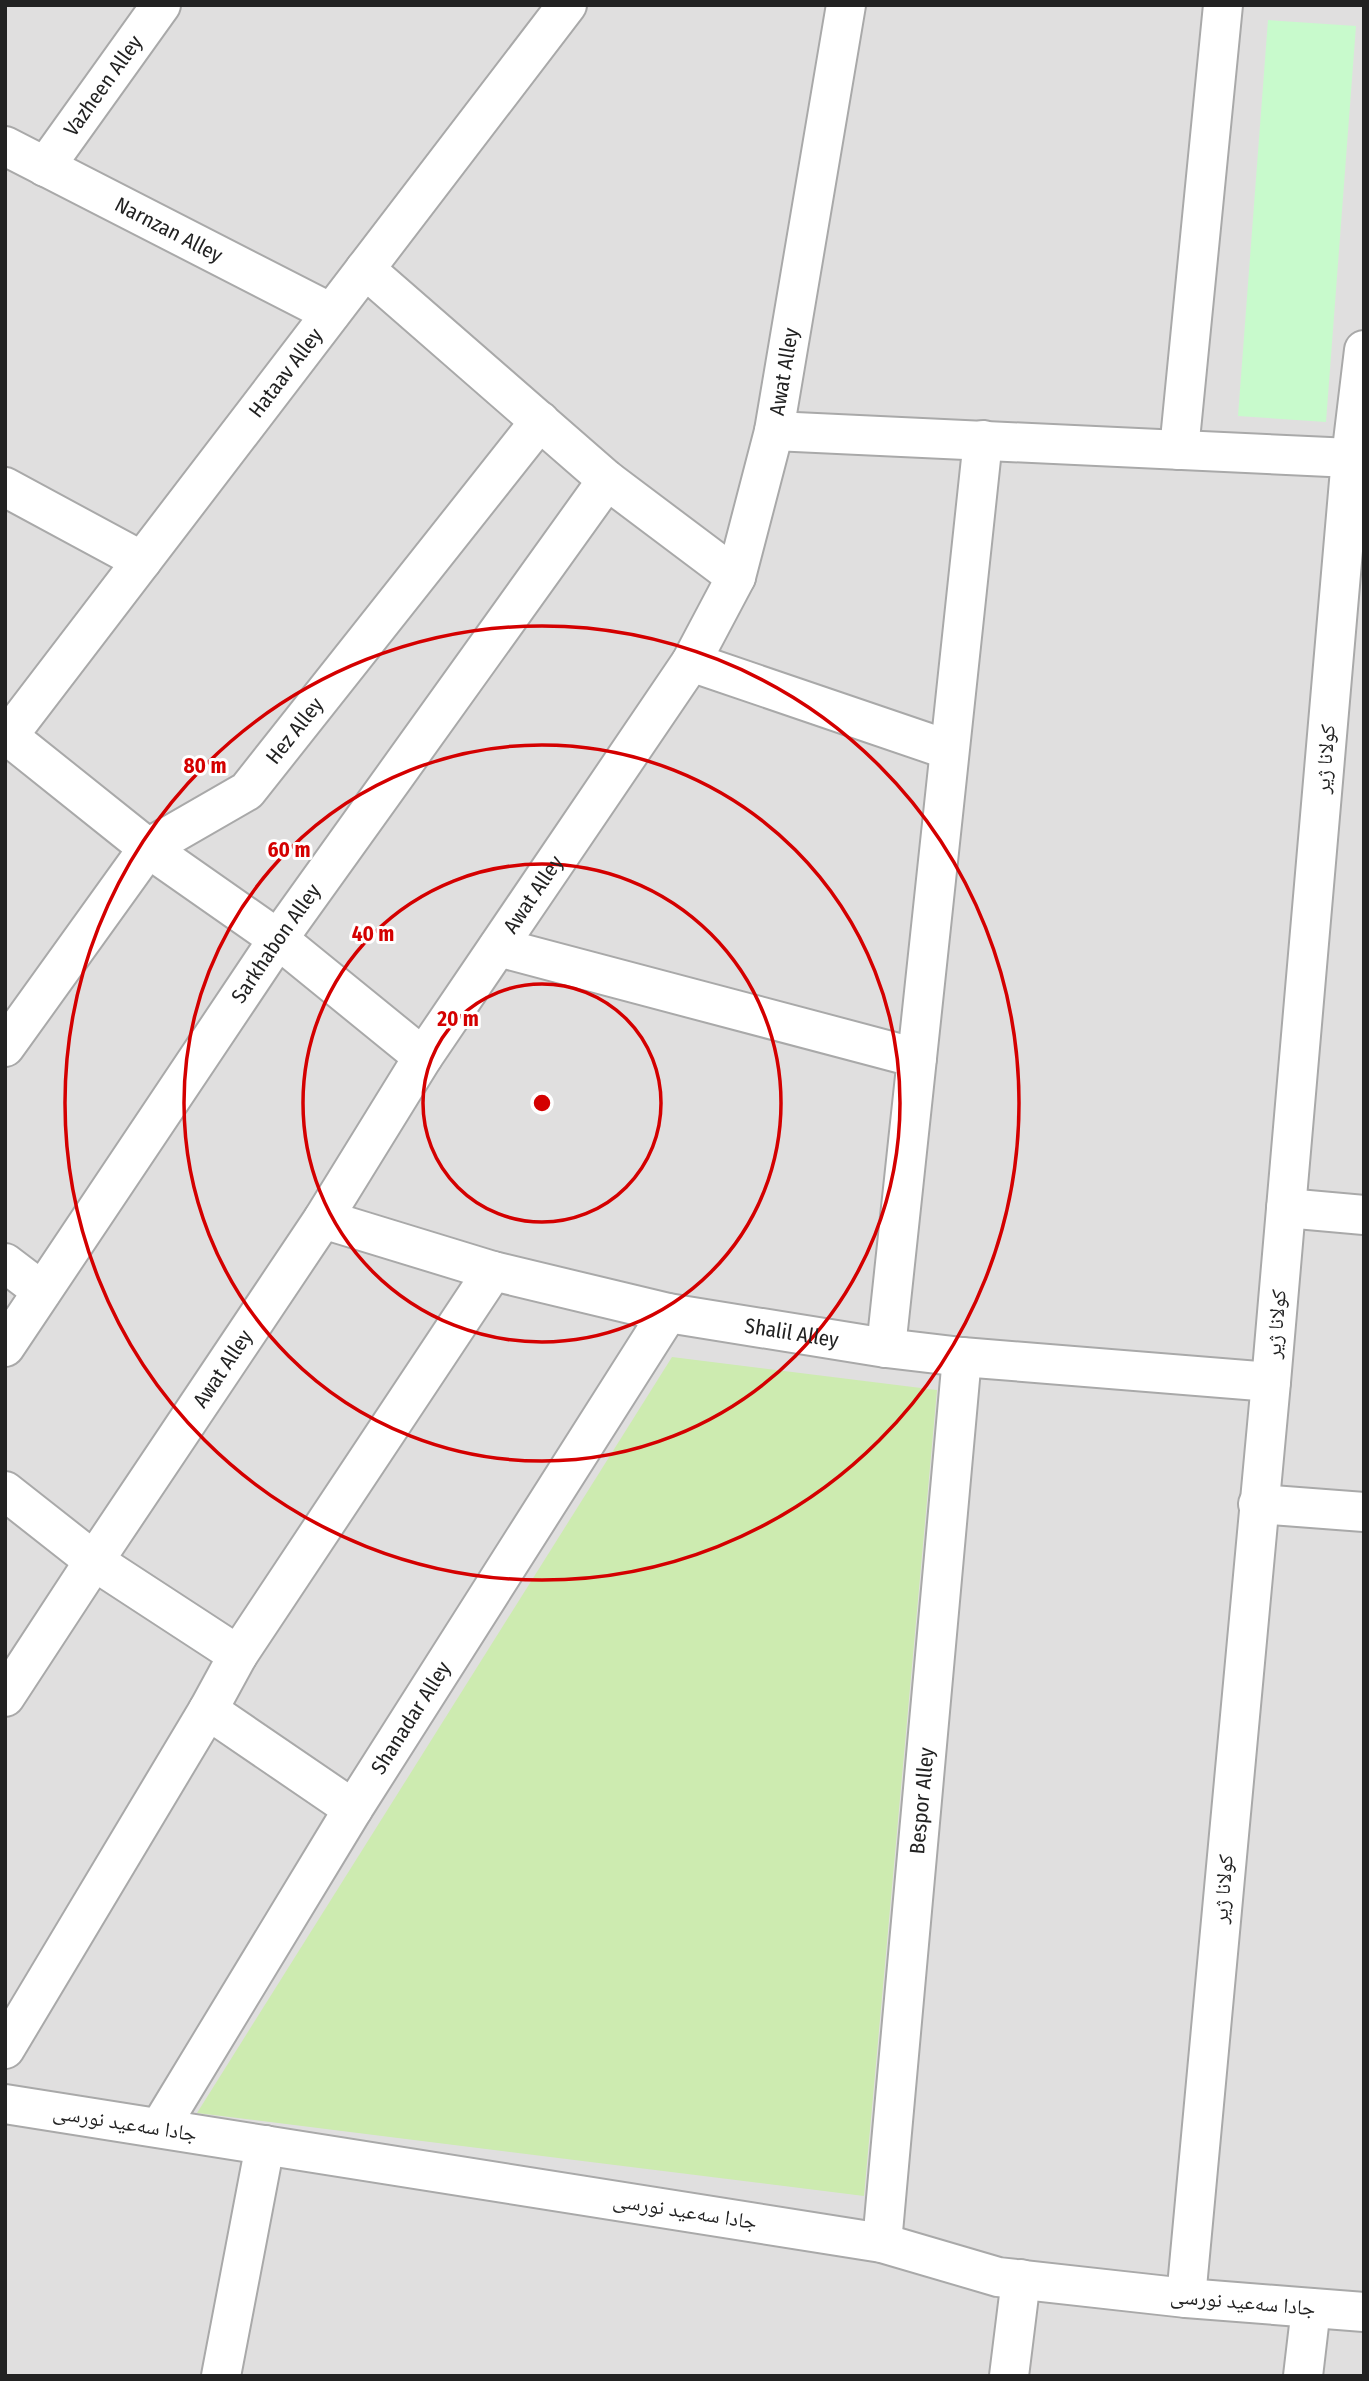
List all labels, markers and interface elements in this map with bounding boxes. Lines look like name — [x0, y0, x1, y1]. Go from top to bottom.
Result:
street label: Vazheen Alley — [58, 30, 149, 141]
street label: Narnzan Alley — [111, 192, 228, 269]
street label: Hataav Alley — [243, 323, 329, 423]
street label: Awat Alley — [764, 325, 804, 417]
street label: Hez Alley — [260, 692, 329, 769]
street label: کولانا ژیر — [1309, 723, 1341, 796]
text: 80 m — [184, 753, 226, 779]
text: 60 m — [268, 837, 310, 863]
street label: Awat Alley — [498, 850, 569, 938]
street label: Sarkhabon Alley — [226, 878, 327, 1008]
text: 40 m — [352, 921, 394, 947]
text: 20 m — [436, 1006, 479, 1032]
centre of rings — [530, 1091, 554, 1115]
street label: کولانا ژیر — [1260, 1288, 1292, 1361]
street label: Shalil Alley — [743, 1313, 841, 1353]
street label: Awat Alley — [187, 1324, 259, 1413]
street label: Shanadar Alley — [365, 1656, 457, 1779]
street label: Bespor Alley — [904, 1746, 940, 1855]
street label: کولانا ژیر — [1207, 1853, 1239, 1926]
street label: جادا سەعید نورسی — [51, 2099, 199, 2147]
street label: جادا سەعید نورسی — [611, 2187, 759, 2235]
street label: جادا سەعید نورسی — [1169, 2283, 1317, 2321]

